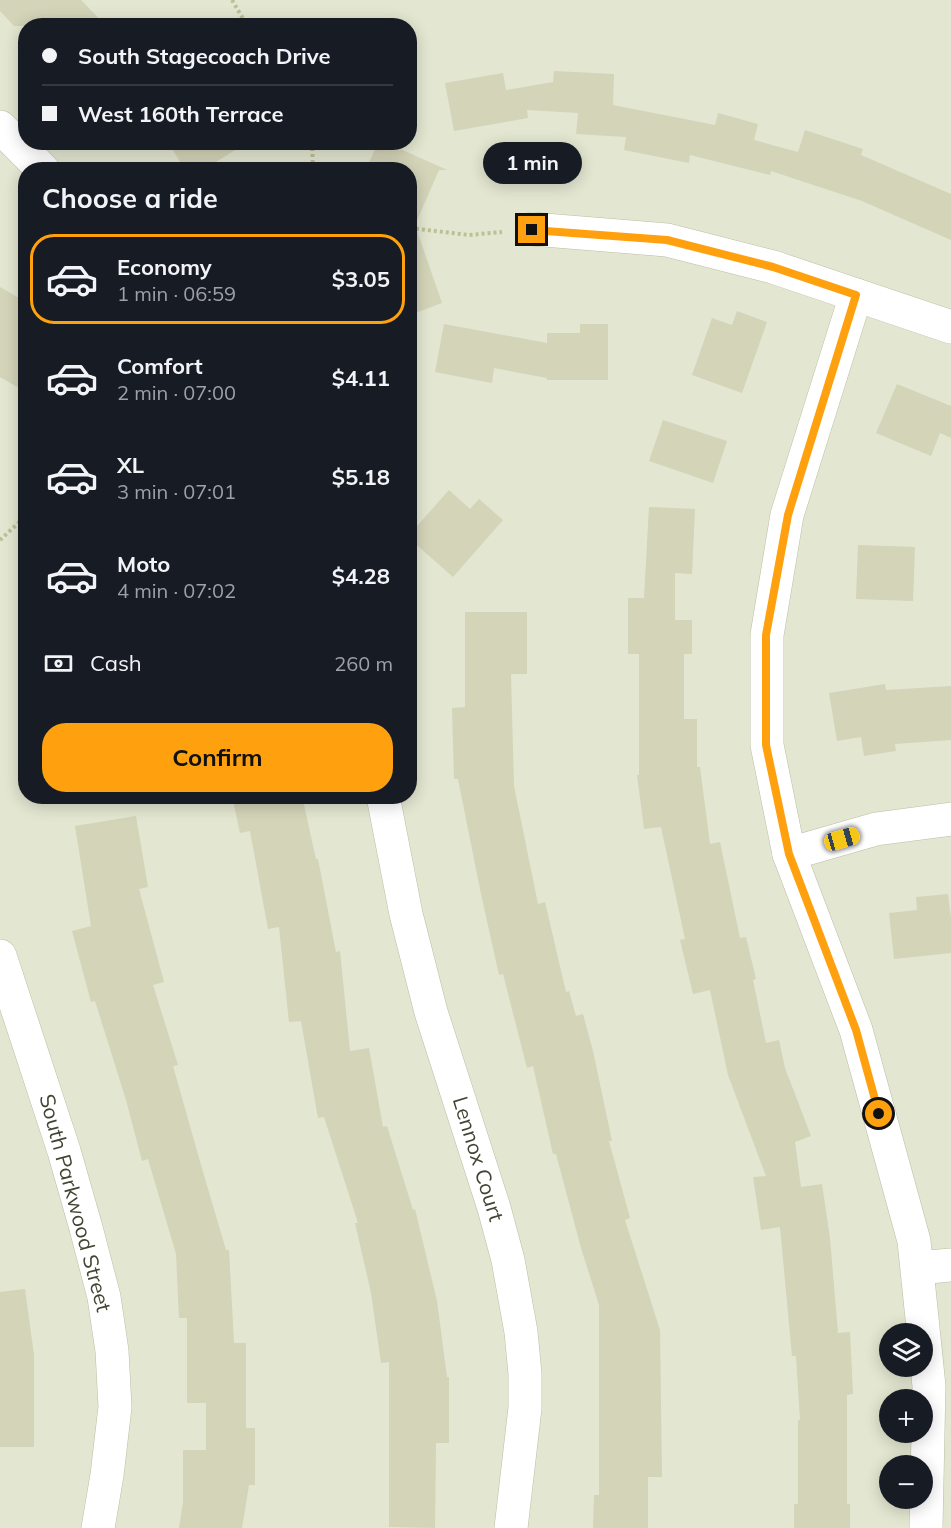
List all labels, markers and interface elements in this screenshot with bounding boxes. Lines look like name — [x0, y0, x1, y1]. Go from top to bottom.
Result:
text: South Stagecoach Drive — [78, 42, 331, 70]
text: West 160th Terrace — [78, 100, 284, 128]
callout: 1 min — [482, 143, 582, 185]
text: 1 min — [506, 150, 559, 175]
text: Choose a ride — [42, 181, 218, 215]
route end — [518, 216, 545, 243]
icon: car — [45, 252, 99, 306]
text: Economy — [117, 253, 212, 281]
text: $3.05 — [332, 265, 390, 293]
text: 1 min · 06:59 — [117, 281, 236, 306]
icon: car — [45, 351, 99, 405]
text: Comfort — [117, 352, 203, 380]
text: $4.11 — [332, 364, 390, 392]
text: 2 min · 07:00 — [117, 380, 236, 405]
icon: car — [45, 450, 99, 504]
text: XL — [117, 451, 144, 479]
text: $5.18 — [332, 463, 390, 491]
text: 3 min · 07:01 — [117, 479, 236, 504]
icon: car — [45, 549, 99, 603]
text: Moto — [117, 550, 170, 578]
text: $4.28 — [332, 562, 390, 590]
text: 4 min · 07:02 — [117, 578, 236, 603]
icon: cash — [42, 647, 75, 680]
text: Cash — [90, 649, 142, 677]
text: 260 m — [334, 651, 393, 676]
button: Confirm — [42, 723, 393, 792]
car — [822, 825, 862, 853]
street label: South Parkwood Street — [34, 1091, 118, 1314]
street label: Lennox Court — [448, 1093, 510, 1224]
route start — [865, 1100, 892, 1127]
map controls — [879, 1323, 933, 1509]
button: layers — [879, 1323, 933, 1377]
button: + — [879, 1389, 933, 1443]
button: − — [879, 1455, 933, 1509]

